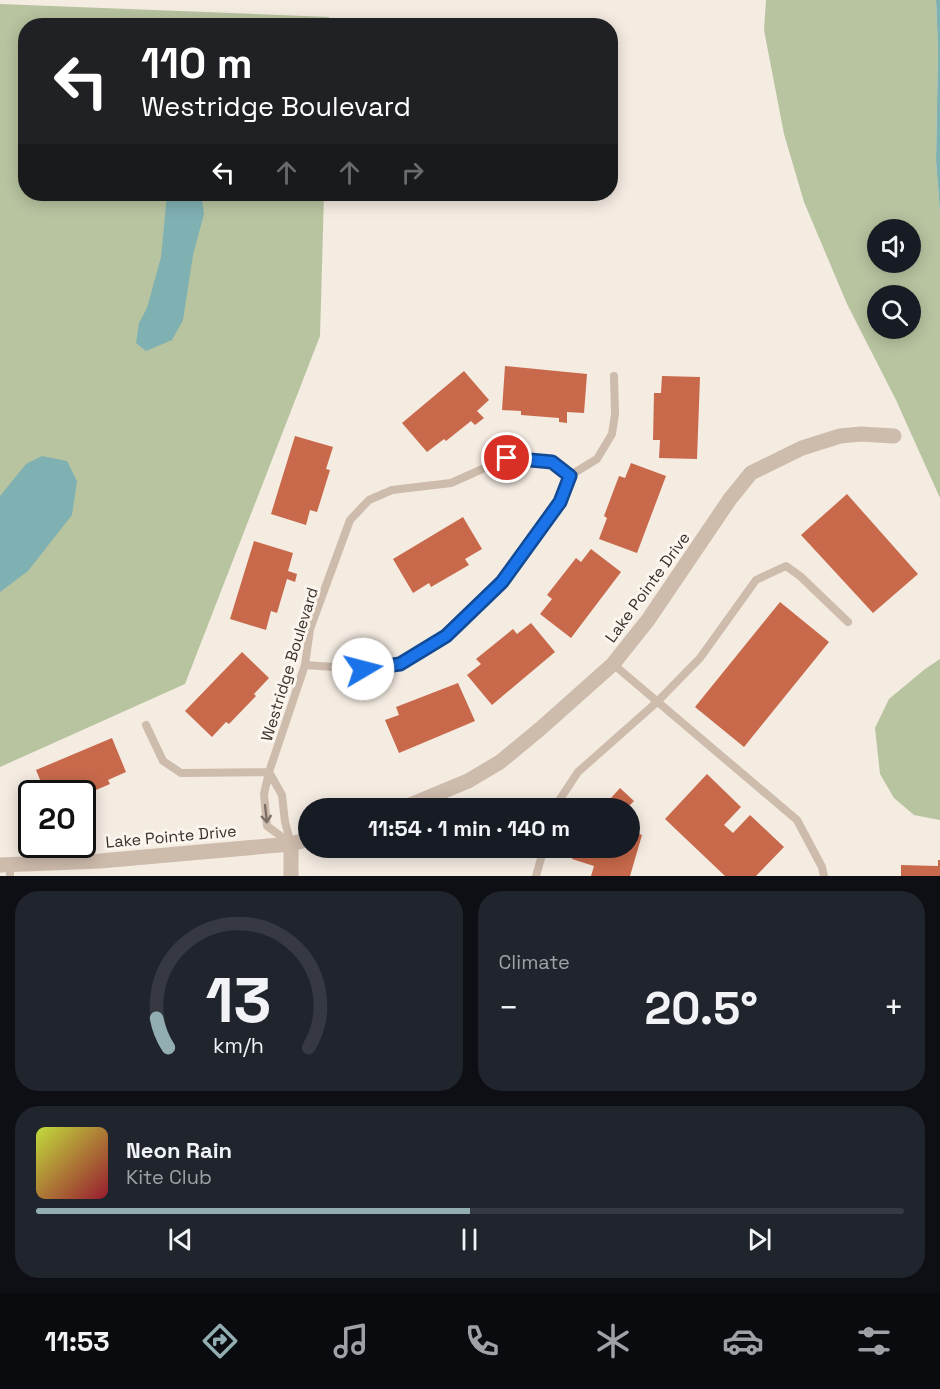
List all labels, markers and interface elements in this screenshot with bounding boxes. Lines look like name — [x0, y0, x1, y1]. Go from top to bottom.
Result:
text: 110 m — [141, 37, 253, 90]
icon: left — [42, 42, 120, 120]
text: Westridge Boulevard — [141, 89, 411, 124]
icon: left — [207, 156, 240, 189]
icon: ahead — [270, 156, 303, 189]
icon: ahead — [333, 156, 366, 189]
icon: right — [396, 156, 429, 189]
map controls — [867, 219, 921, 339]
button: sound — [867, 219, 921, 273]
button: search — [867, 285, 921, 339]
pin — [481, 432, 532, 483]
icon: arrive — [490, 441, 523, 474]
street label: Lake Pointe Drive — [600, 528, 695, 647]
street label: Westridge Boulevard — [256, 585, 323, 744]
position arrow — [331, 637, 395, 701]
speed limit sign: 20 — [18, 780, 96, 858]
one-way arrow — [261, 803, 272, 823]
text: 11:54 · 1 min · 140 m — [368, 814, 570, 842]
street label: Lake Pointe Drive — [105, 820, 237, 853]
text: Climate — [499, 949, 570, 975]
text: 13 — [206, 961, 272, 1040]
text: 20.5° — [645, 980, 758, 1037]
text: − — [499, 987, 519, 1029]
text: + — [884, 987, 904, 1029]
text: km/h — [213, 1032, 264, 1059]
text: Neon Rain — [126, 1136, 232, 1164]
text: Kite Club — [126, 1164, 212, 1190]
icon: previous — [164, 1223, 197, 1256]
icon: pause — [453, 1223, 486, 1256]
icon: next — [743, 1223, 776, 1256]
icon: directions — [199, 1320, 241, 1362]
icon: music — [330, 1320, 372, 1362]
icon: phone — [461, 1320, 503, 1362]
icon: climate — [592, 1320, 634, 1362]
icon: car — [722, 1320, 764, 1362]
icon: filters — [853, 1320, 895, 1362]
text: 11:53 — [44, 1324, 110, 1359]

